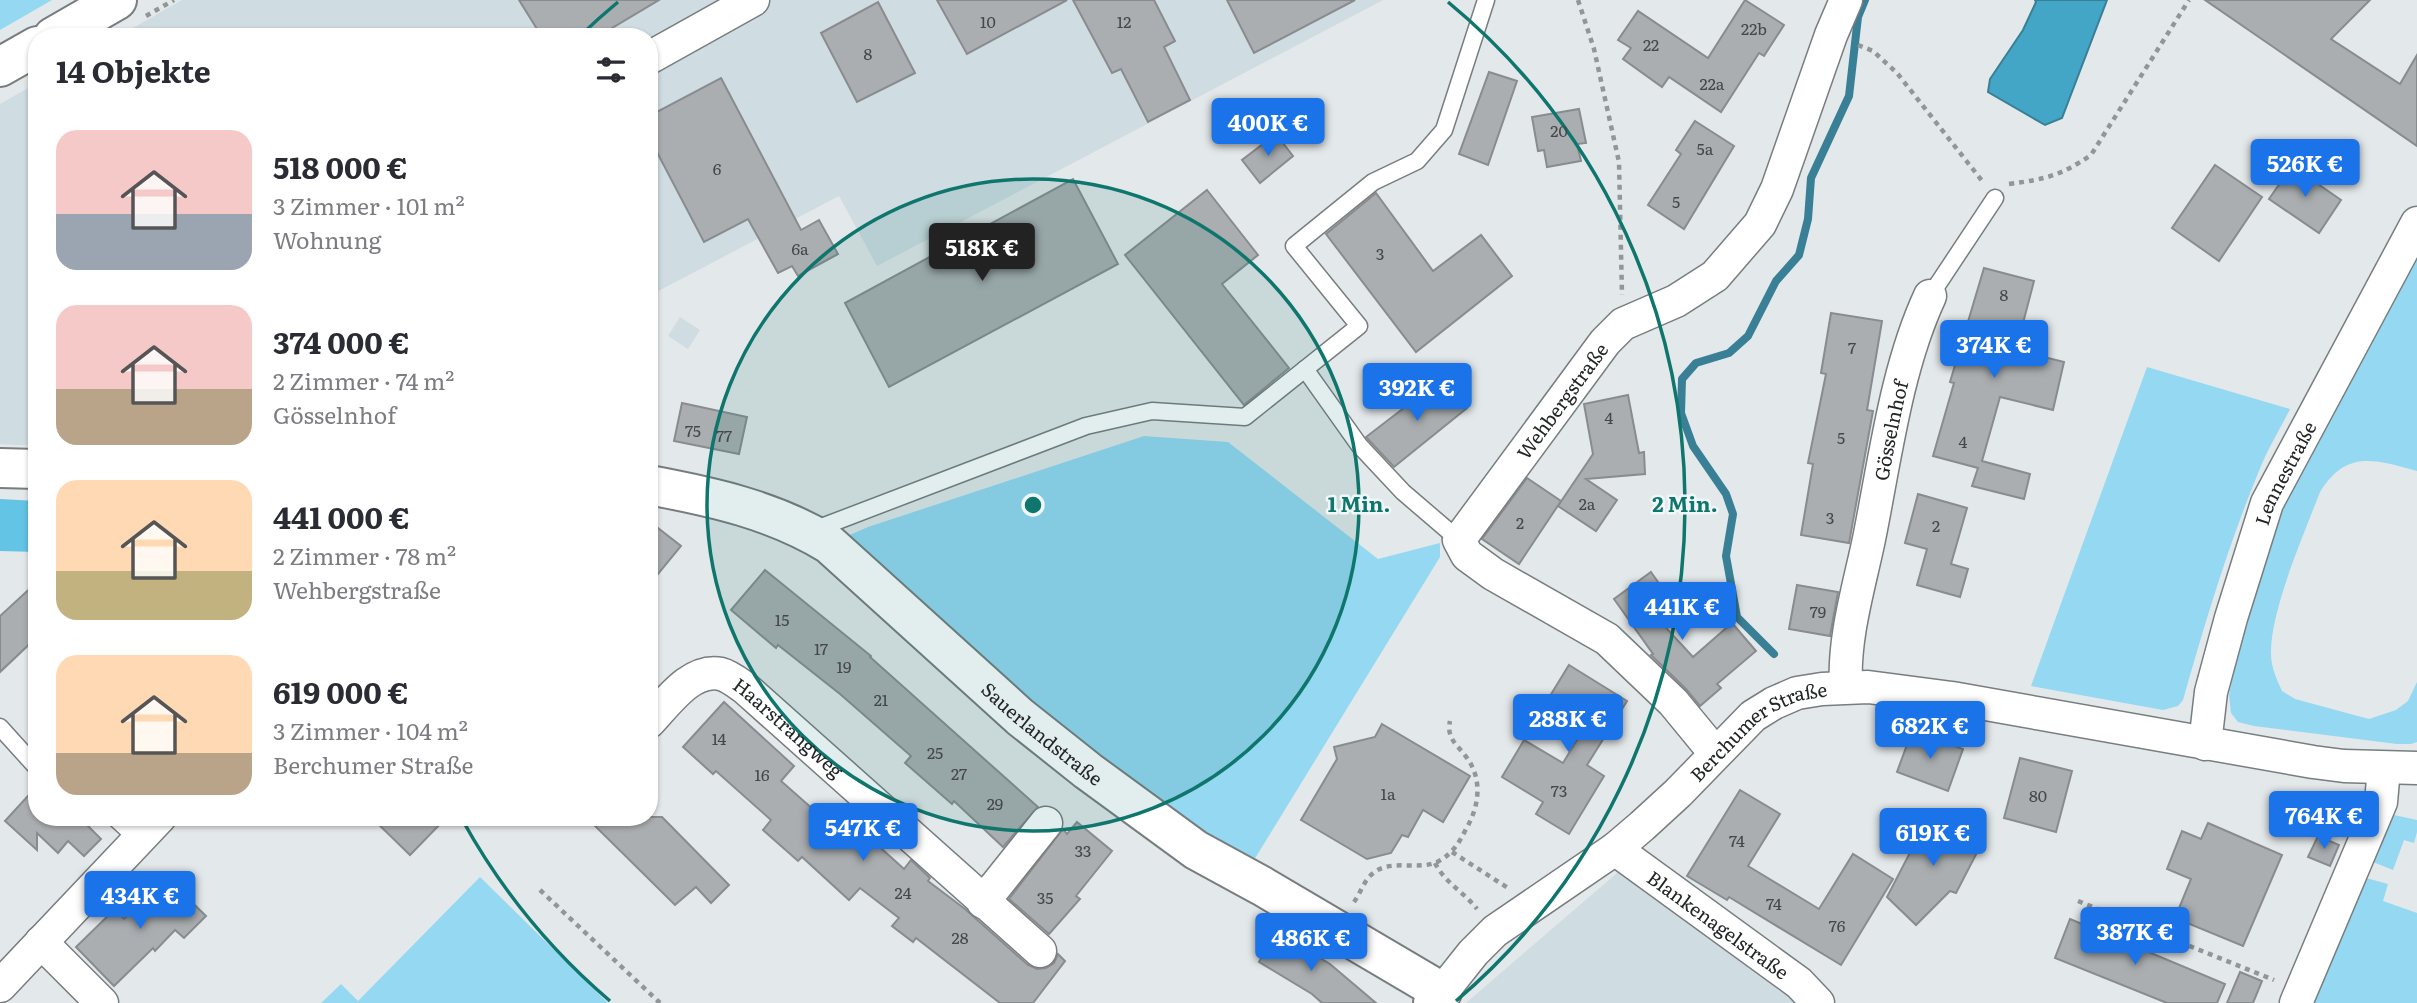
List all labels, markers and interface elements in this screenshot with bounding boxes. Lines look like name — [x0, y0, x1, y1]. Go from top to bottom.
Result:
house number: 10 — [980, 9, 996, 33]
house number: 12 — [1117, 9, 1131, 33]
house number: 22b — [1741, 16, 1767, 40]
house number: 22 — [1643, 32, 1659, 56]
house number: 8 — [864, 41, 873, 65]
text: 14 Objekte — [56, 48, 211, 92]
icon: filters — [592, 51, 630, 89]
house number: 22a — [1700, 71, 1725, 95]
pin: 400K € — [1211, 99, 1325, 158]
text: 400K € — [1228, 104, 1308, 138]
house number: 20 — [1550, 118, 1568, 142]
house number: 5a — [1697, 136, 1714, 160]
pin: 526K € — [2248, 140, 2362, 199]
text: 518 000 € — [273, 144, 408, 188]
text: 526K € — [2267, 145, 2343, 179]
house number: 6 — [713, 156, 722, 180]
icon: home — [112, 158, 196, 242]
text: 3 Zimmer · 101 m² — [273, 188, 465, 222]
house number: 5 — [1672, 189, 1680, 213]
text: Wohnung — [273, 222, 381, 256]
pin: 518K € — [925, 224, 1039, 283]
text: 518K € — [945, 229, 1019, 263]
house number: 6a — [791, 236, 809, 260]
house number: 3 — [1376, 241, 1384, 265]
house number: 8 — [2000, 282, 2009, 306]
text: 374 000 € — [273, 319, 410, 363]
pin: 374K € — [1937, 320, 2051, 380]
text: 374K € — [1956, 326, 2032, 360]
icon: home — [112, 333, 196, 417]
house number: 7 — [1848, 335, 1856, 359]
street label: Wehbergstraße — [1509, 336, 1614, 465]
text: 2 Zimmer · 74 m² — [273, 363, 455, 397]
pin: 392K € — [1360, 364, 1474, 423]
text: 392K € — [1379, 369, 1455, 403]
street label: Gösselnhof — [1866, 376, 1915, 483]
text: Gösselnhof — [273, 397, 396, 431]
house number: 4 — [1605, 405, 1614, 429]
street label: Lennestraße — [2247, 416, 2323, 529]
house number: 75 — [685, 418, 701, 442]
house number: 77 — [716, 423, 732, 447]
house number: 5 — [1837, 425, 1845, 449]
house number: 4 — [1959, 429, 1968, 453]
text: 1 Min. — [1328, 487, 1390, 518]
text: 2 Min. — [1652, 487, 1718, 518]
house number: 2a — [1579, 491, 1596, 515]
centre of rings — [1021, 493, 1045, 517]
text: 441 000 € — [273, 494, 410, 538]
house number: 3 — [1826, 505, 1834, 529]
icon: home — [112, 508, 196, 592]
house number: 2 — [1516, 510, 1524, 534]
house number: 2 — [1932, 513, 1940, 537]
text: 2 Zimmer · 78 m² — [273, 538, 456, 572]
text: Wehbergstraße — [273, 572, 441, 606]
pin: 441K € — [1625, 582, 1739, 642]
text: 441K € — [1644, 588, 1720, 622]
house number: 79 — [1810, 599, 1826, 623]
house number: 15 — [775, 607, 789, 631]
house number: 17 — [814, 636, 828, 660]
house number: 19 — [837, 654, 851, 678]
text: 619 000 € — [273, 669, 409, 713]
street label: Haarstrangweg — [728, 670, 850, 784]
street label: Berchumer Straße — [1683, 674, 1829, 787]
street label: Sauerlandstraße — [976, 675, 1109, 792]
icon: home — [112, 683, 196, 767]
house number: 21 — [874, 687, 889, 711]
pin: 288K € — [1511, 694, 1625, 754]
text: 288K € — [1529, 700, 1607, 734]
pin: 682K € — [1873, 702, 1987, 761]
text: 682K € — [1891, 707, 1969, 741]
text: 3 Zimmer · 104 m² — [273, 713, 468, 747]
house number: 14 — [712, 726, 727, 750]
house number: 25 — [927, 740, 943, 764]
text: Berchumer Straße — [273, 747, 474, 781]
house number: 27 — [951, 761, 967, 785]
house number: 16 — [754, 762, 770, 786]
house number: 73 — [1551, 778, 1567, 802]
house number: 1a — [1380, 781, 1396, 805]
house number: 80 — [2029, 783, 2047, 807]
house number: 29 — [987, 791, 1003, 815]
pin: 764K € — [2267, 792, 2381, 851]
text: 764K € — [2285, 797, 2363, 831]
pin: 547K € — [806, 804, 920, 863]
pin: 619K € — [1876, 808, 1990, 868]
text: 547K € — [825, 809, 901, 843]
text: 619K € — [1896, 814, 1970, 848]
house number: 74 — [1729, 828, 1745, 852]
house number: 33 — [1075, 838, 1091, 862]
street label: Blankenagelstraße — [1642, 863, 1795, 986]
pin: 434K € — [83, 872, 197, 931]
text: 434K € — [100, 877, 180, 911]
house number: 24 — [895, 880, 912, 904]
house number: 35 — [1037, 885, 1053, 909]
house number: 74 — [1766, 891, 1782, 915]
pin: 387K € — [2078, 908, 2192, 967]
house number: 76 — [1829, 913, 1846, 937]
text: 387K € — [2096, 913, 2174, 947]
pin: 486K € — [1254, 914, 1368, 973]
text: 486K € — [1271, 919, 1351, 953]
house number: 28 — [952, 925, 969, 949]

